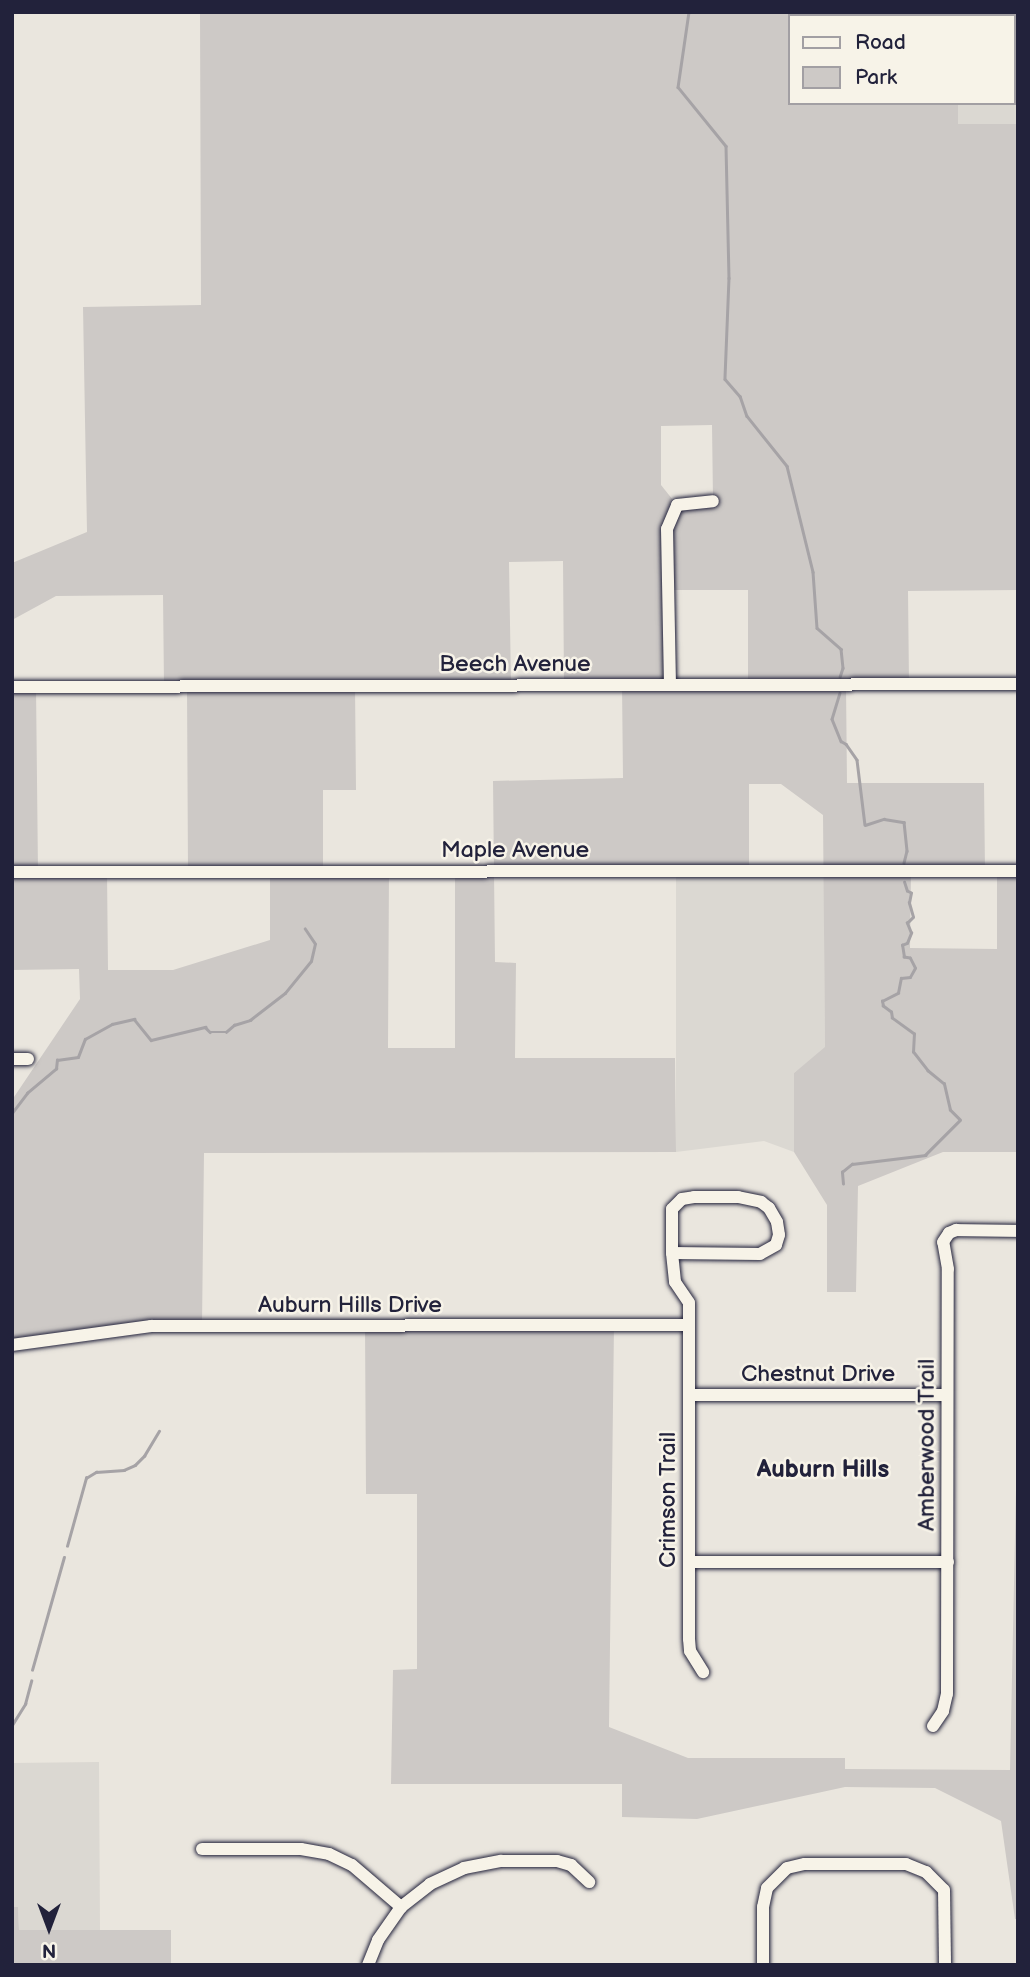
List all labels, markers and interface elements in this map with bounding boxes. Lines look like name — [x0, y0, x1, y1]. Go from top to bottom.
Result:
legend — [788, 14, 1016, 105]
text: Road — [855, 30, 906, 55]
text: Park — [855, 65, 897, 90]
street label: Beech Avenue — [439, 650, 591, 678]
street label: Maple Avenue — [441, 836, 589, 864]
street label: Auburn Hills Drive — [258, 1291, 442, 1319]
street label: Amberwood Trail — [913, 1358, 941, 1532]
street label: Chestnut Drive — [741, 1360, 895, 1388]
street label: Crimson Trail — [654, 1432, 682, 1568]
district label: Auburn Hills — [757, 1456, 889, 1484]
north arrow — [14, 1893, 84, 1963]
text: N — [42, 1938, 56, 1961]

